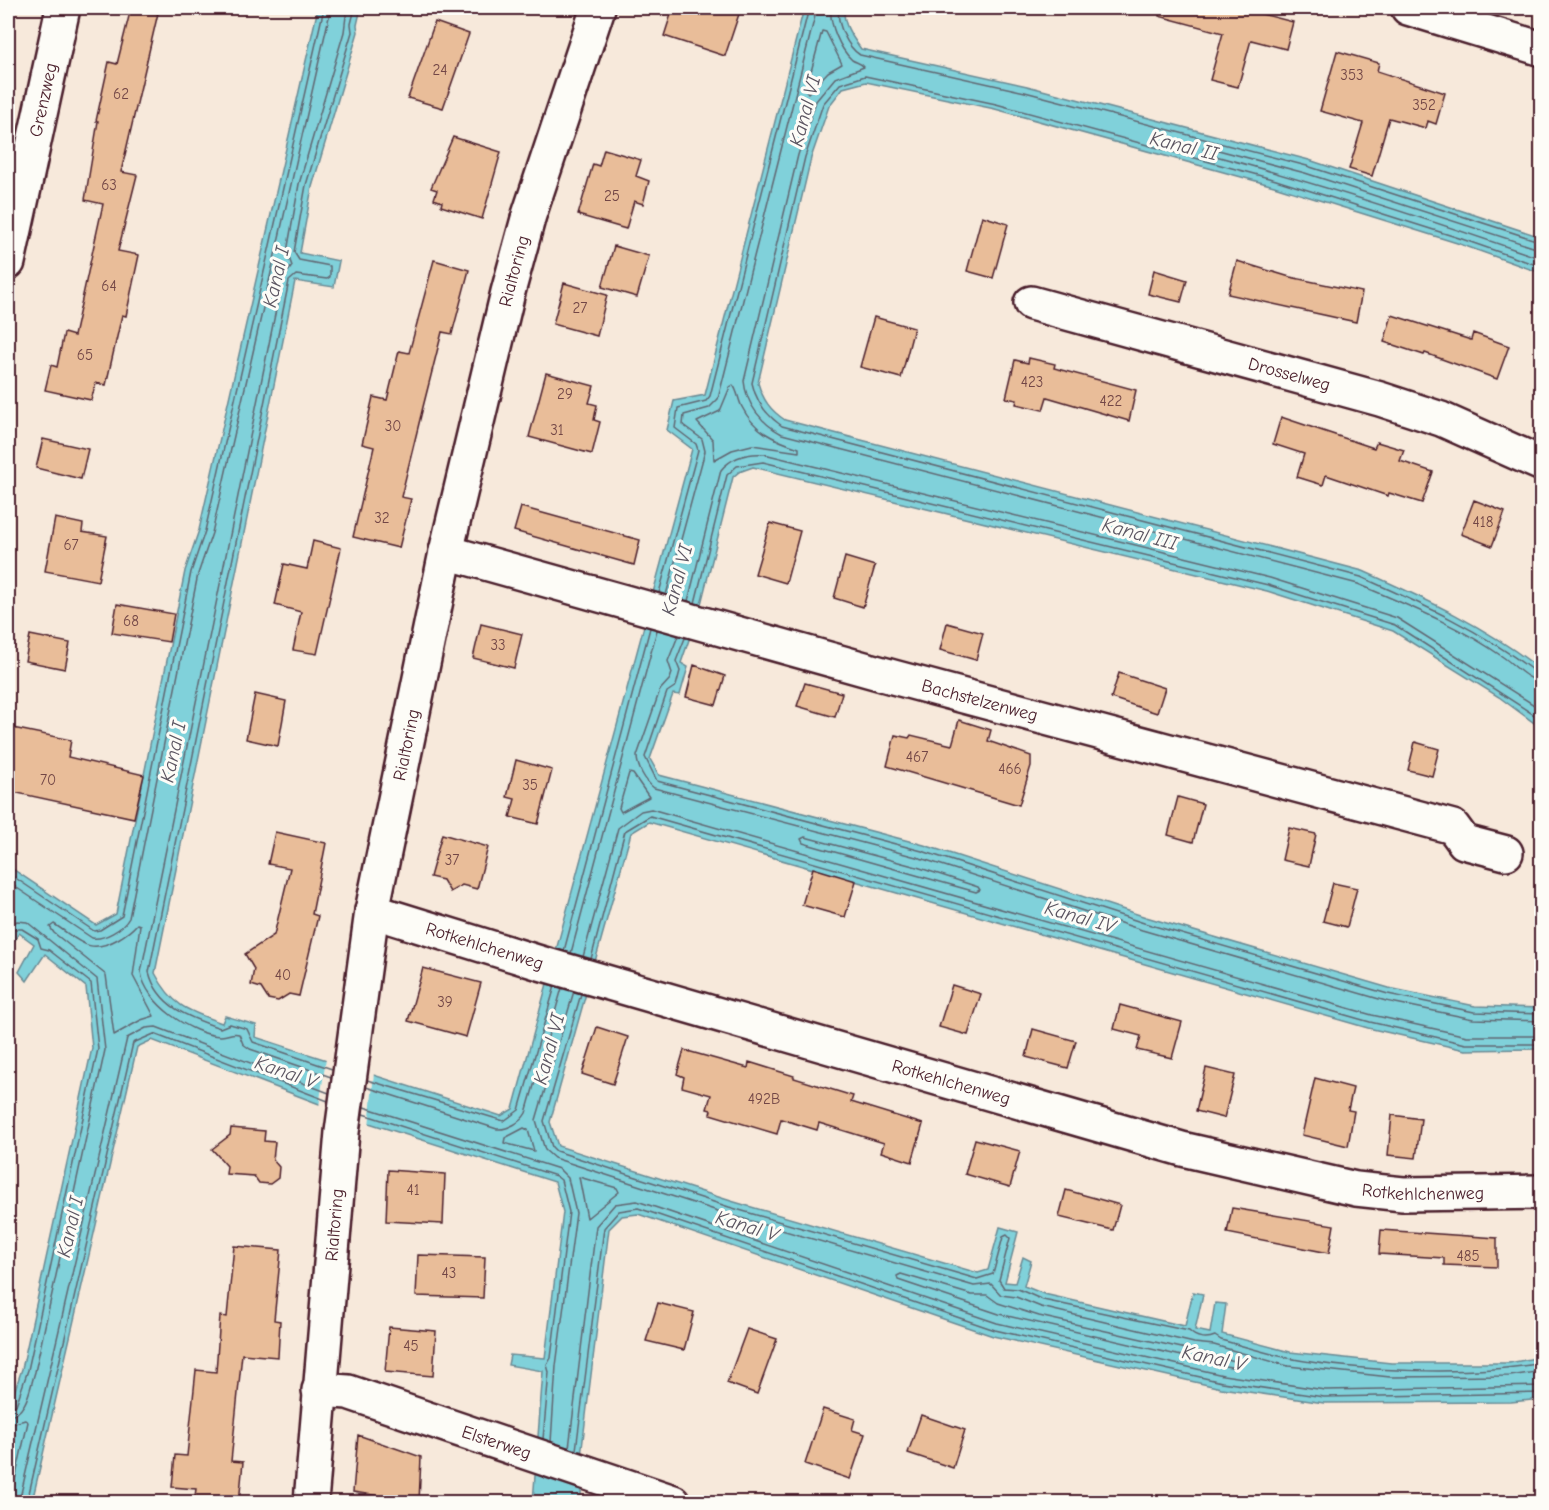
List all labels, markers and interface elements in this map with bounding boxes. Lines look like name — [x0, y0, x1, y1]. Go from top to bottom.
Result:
street label: Grenzweg — [25, 61, 61, 139]
house number: 24 — [432, 61, 448, 79]
house number: 353 — [1340, 66, 1364, 84]
water label: Kanal VI — [785, 72, 826, 149]
house number: 62 — [113, 85, 129, 103]
house number: 352 — [1412, 96, 1436, 114]
water label: Kanal II — [1147, 126, 1222, 166]
house number: 63 — [101, 176, 117, 194]
house number: 25 — [604, 187, 620, 205]
street label: Rialtoring — [494, 233, 533, 309]
water label: Kanal I — [258, 243, 294, 310]
house number: 64 — [101, 277, 117, 295]
house number: 27 — [573, 299, 587, 317]
house number: 65 — [77, 346, 93, 364]
street label: Drosselweg — [1246, 353, 1333, 395]
house number: 423 — [1021, 373, 1043, 391]
house number: 29 — [557, 385, 573, 403]
house number: 422 — [1100, 392, 1122, 410]
house number: 30 — [385, 417, 401, 435]
house number: 31 — [550, 421, 564, 439]
house number: 32 — [374, 509, 390, 527]
water label: Kanal III — [1100, 513, 1181, 555]
house number: 418 — [1473, 513, 1493, 531]
house number: 67 — [63, 536, 79, 554]
water label: Kanal VI — [657, 541, 698, 618]
house number: 68 — [123, 612, 139, 630]
house number: 33 — [490, 636, 506, 654]
street label: Bachstelzenweg — [919, 675, 1040, 726]
street label: Rialtoring — [389, 707, 424, 783]
water label: Kanal I — [155, 718, 191, 785]
house number: 467 — [906, 748, 928, 766]
house number: 466 — [998, 760, 1022, 778]
house number: 70 — [40, 771, 56, 789]
house number: 35 — [522, 776, 538, 794]
house number: 37 — [445, 851, 459, 869]
water label: Kanal IV — [1042, 896, 1120, 939]
street label: Rotkehlchenweg — [423, 918, 546, 974]
house number: 40 — [275, 966, 291, 984]
house number: 39 — [437, 993, 453, 1011]
water label: Kanal VI — [529, 1010, 570, 1087]
water label: Kanal V — [252, 1051, 322, 1094]
street label: Rotkehlchenweg — [890, 1055, 1013, 1109]
house number: 492B — [748, 1090, 780, 1108]
street label: Rotkehlchenweg — [1361, 1179, 1484, 1205]
house number: 41 — [406, 1181, 420, 1199]
street label: Rialtoring — [321, 1188, 348, 1262]
water label: Kanal I — [52, 1193, 88, 1260]
water label: Kanal V — [713, 1206, 783, 1247]
house number: 485 — [1456, 1247, 1480, 1265]
house number: 43 — [442, 1264, 456, 1282]
house number: 45 — [403, 1337, 419, 1355]
water label: Kanal V — [1180, 1340, 1250, 1376]
street label: Elsterweg — [459, 1421, 534, 1464]

